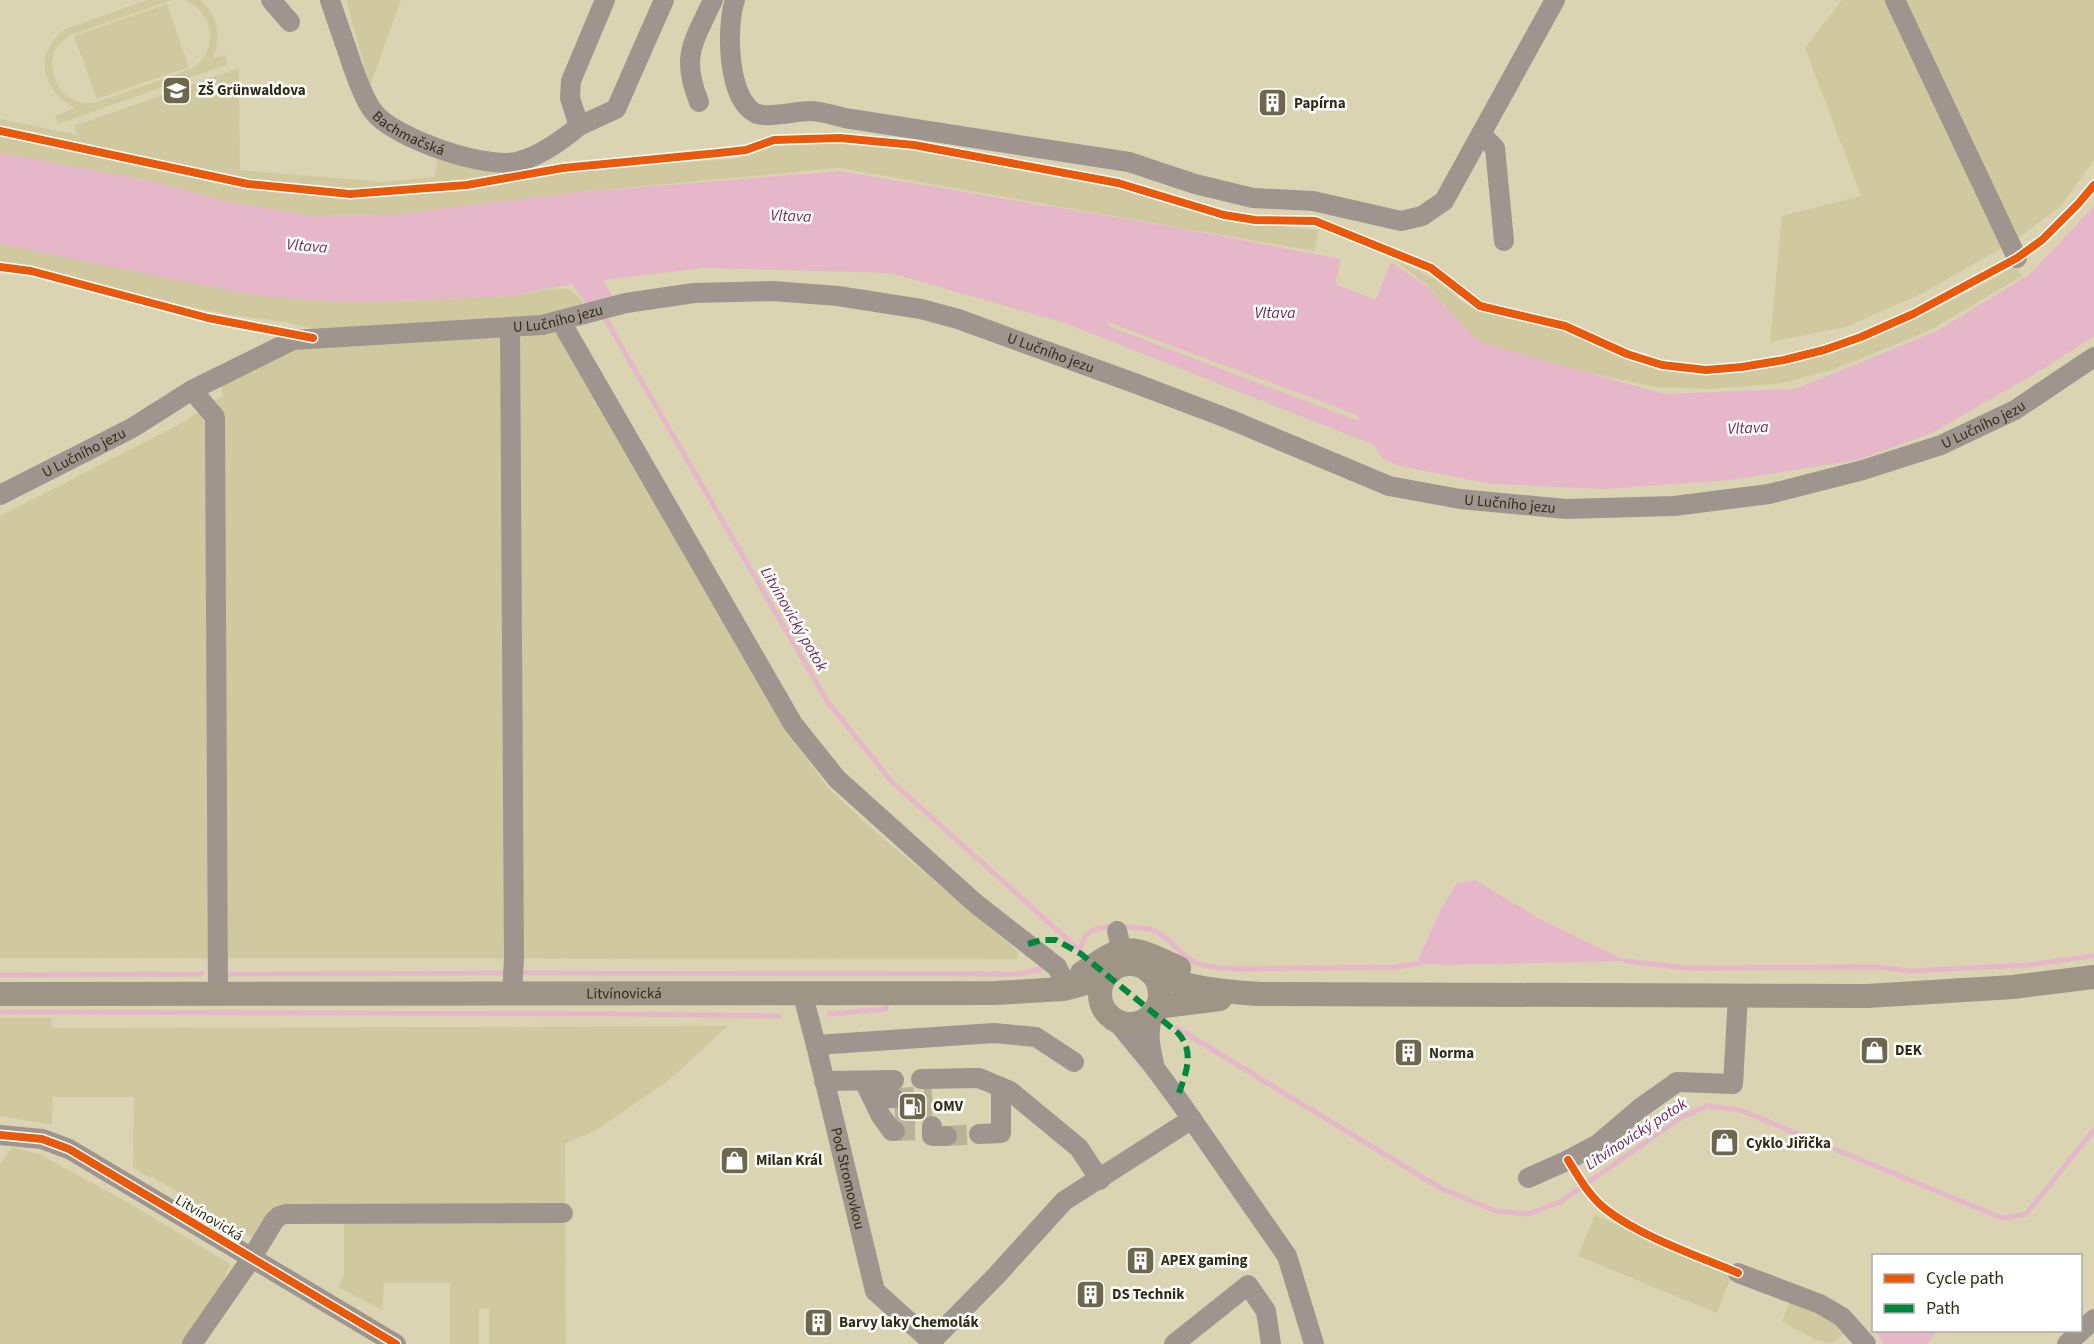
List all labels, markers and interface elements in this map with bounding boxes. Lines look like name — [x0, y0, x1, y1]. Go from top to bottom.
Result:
school or university icon: ZŠ Grünwaldova — [161, 74, 193, 106]
place label: ZŠ Grünwaldova — [198, 80, 306, 101]
building icon: Papírna — [1257, 87, 1289, 119]
place label: Papírna — [1294, 93, 1346, 114]
street label: Bachmačská — [367, 106, 447, 161]
water label: Vltava — [770, 204, 812, 228]
water label: Vltava — [286, 233, 329, 259]
street label: U Lučního jezu — [512, 299, 605, 337]
water label: Vltava — [1254, 302, 1296, 324]
street label: U Lučního jezu — [1004, 327, 1097, 378]
street label: U Lučního jezu — [1938, 395, 2030, 454]
water label: Vltava — [1727, 416, 1770, 440]
street label: U Lučního jezu — [38, 422, 129, 483]
street label: U Lučního jezu — [1463, 489, 1557, 518]
water label: Litvínovický potok — [755, 563, 833, 676]
street label: Litvínovická — [586, 983, 662, 1004]
shop icon: DEK — [1858, 1034, 1890, 1066]
building icon: Norma — [1392, 1037, 1424, 1069]
place label: DEK — [1895, 1040, 1923, 1061]
place label: Norma — [1429, 1043, 1474, 1064]
fuel station icon: OMV — [896, 1090, 928, 1122]
water label: Litvínovický potok — [1581, 1093, 1691, 1175]
place label: OMV — [933, 1096, 964, 1117]
street label: Pod Stromovkou — [826, 1125, 870, 1232]
shop icon: Cyklo Jiřička — [1709, 1127, 1741, 1159]
place label: Cyklo Jiřička — [1746, 1133, 1831, 1154]
shop icon: Milan Král — [719, 1144, 751, 1176]
place label: Milan Král — [756, 1150, 823, 1171]
street label: Litvínovická — [171, 1190, 247, 1246]
building icon: APEX gaming — [1124, 1244, 1156, 1276]
place label: APEX gaming — [1160, 1250, 1247, 1271]
legend — [1872, 1254, 2082, 1332]
text: Cycle path — [1926, 1266, 2004, 1291]
building icon: DS Technik — [1075, 1278, 1107, 1310]
place label: DS Technik — [1112, 1284, 1185, 1305]
text: Path — [1926, 1296, 1960, 1321]
building icon: Barvy laky Chemolák — [802, 1306, 834, 1338]
place label: Barvy laky Chemolák — [839, 1312, 979, 1333]

